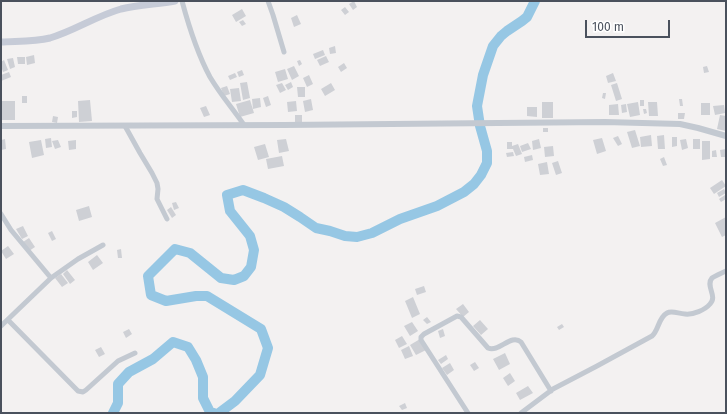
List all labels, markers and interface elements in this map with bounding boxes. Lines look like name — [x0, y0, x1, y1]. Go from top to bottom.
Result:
scale bar — [587, 12, 672, 38]
text: 100 m — [592, 20, 624, 34]

